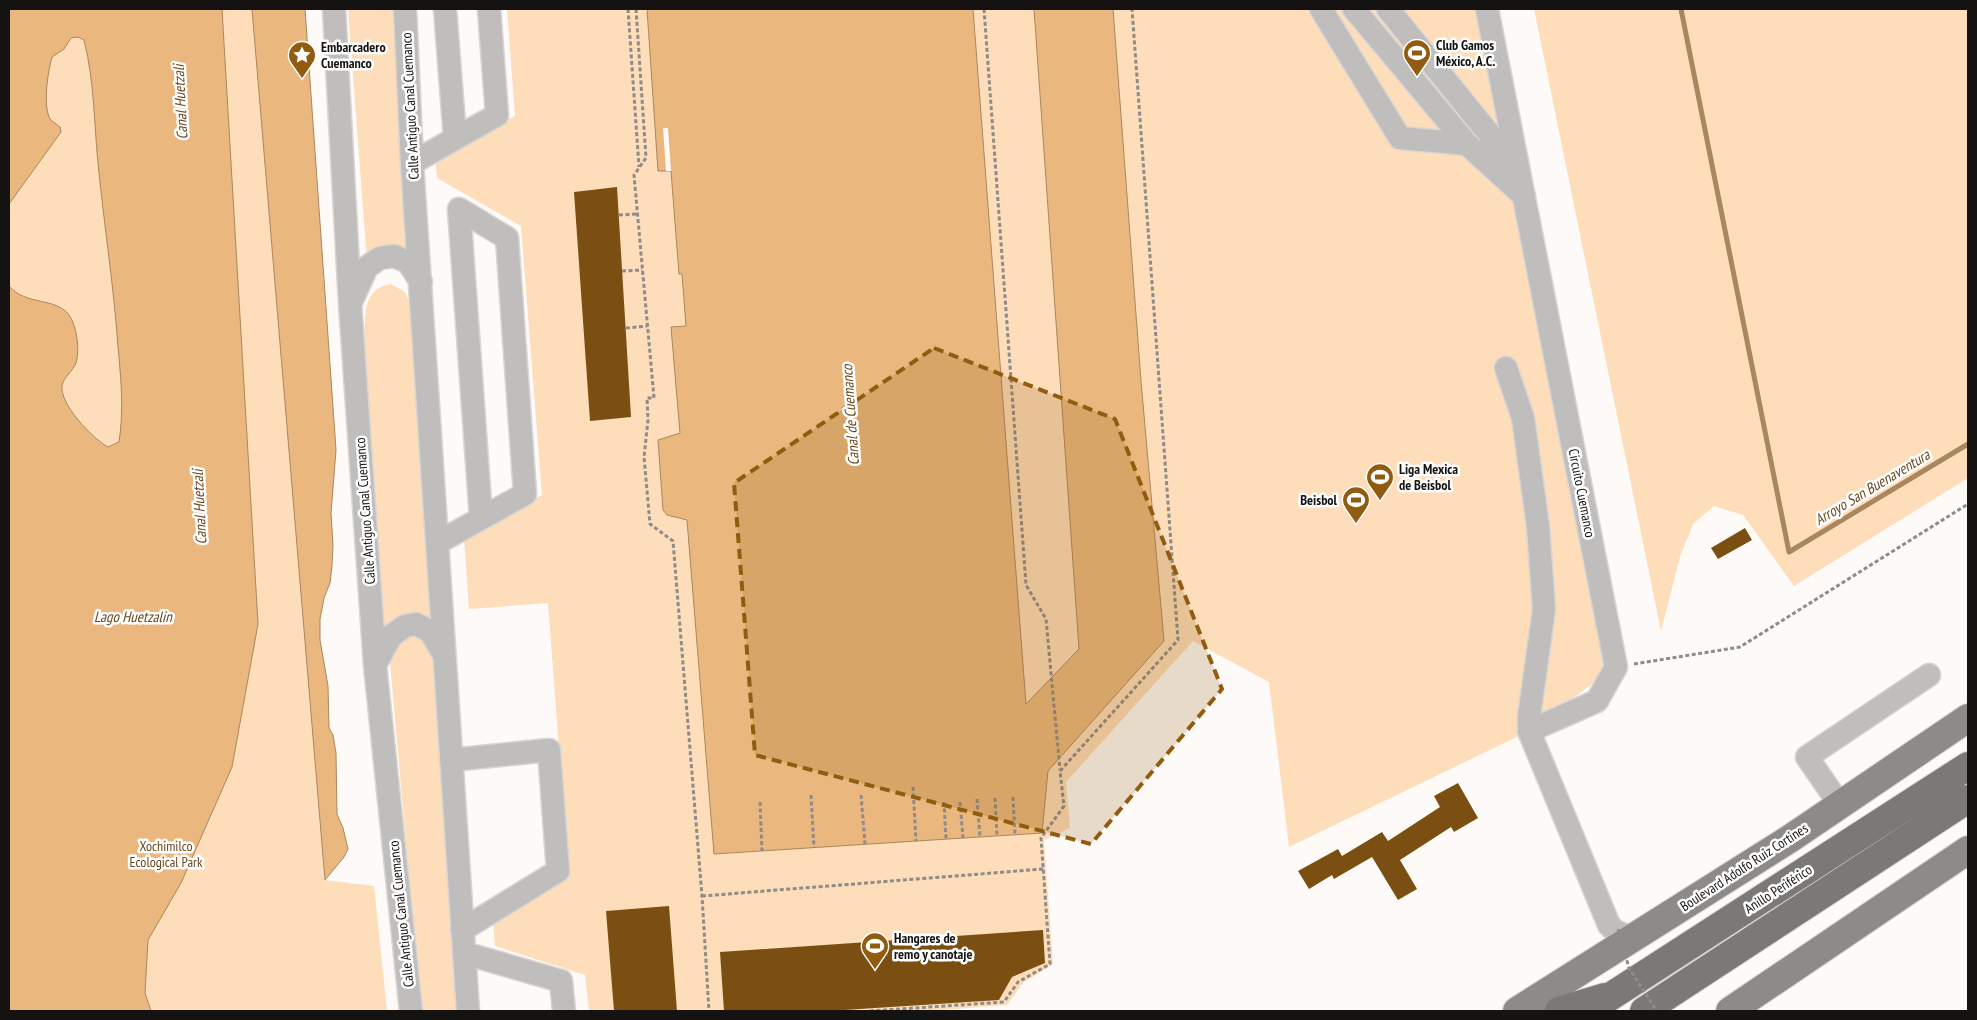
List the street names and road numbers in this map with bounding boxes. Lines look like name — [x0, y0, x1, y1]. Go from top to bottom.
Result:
street label: Calle Antiguo Canal Cuemanco — [397, 32, 423, 180]
street label: Calle Antiguo Canal Cuemanco — [351, 437, 379, 585]
street label: Circuito Cuemanco — [1565, 447, 1599, 539]
street label: Boulevard Adolfo Ruiz Cortines — [1677, 819, 1812, 915]
street label: Calle Antiguo Canal Cuemanco — [384, 840, 418, 988]
street label: Anillo Periférico — [1741, 861, 1815, 917]

